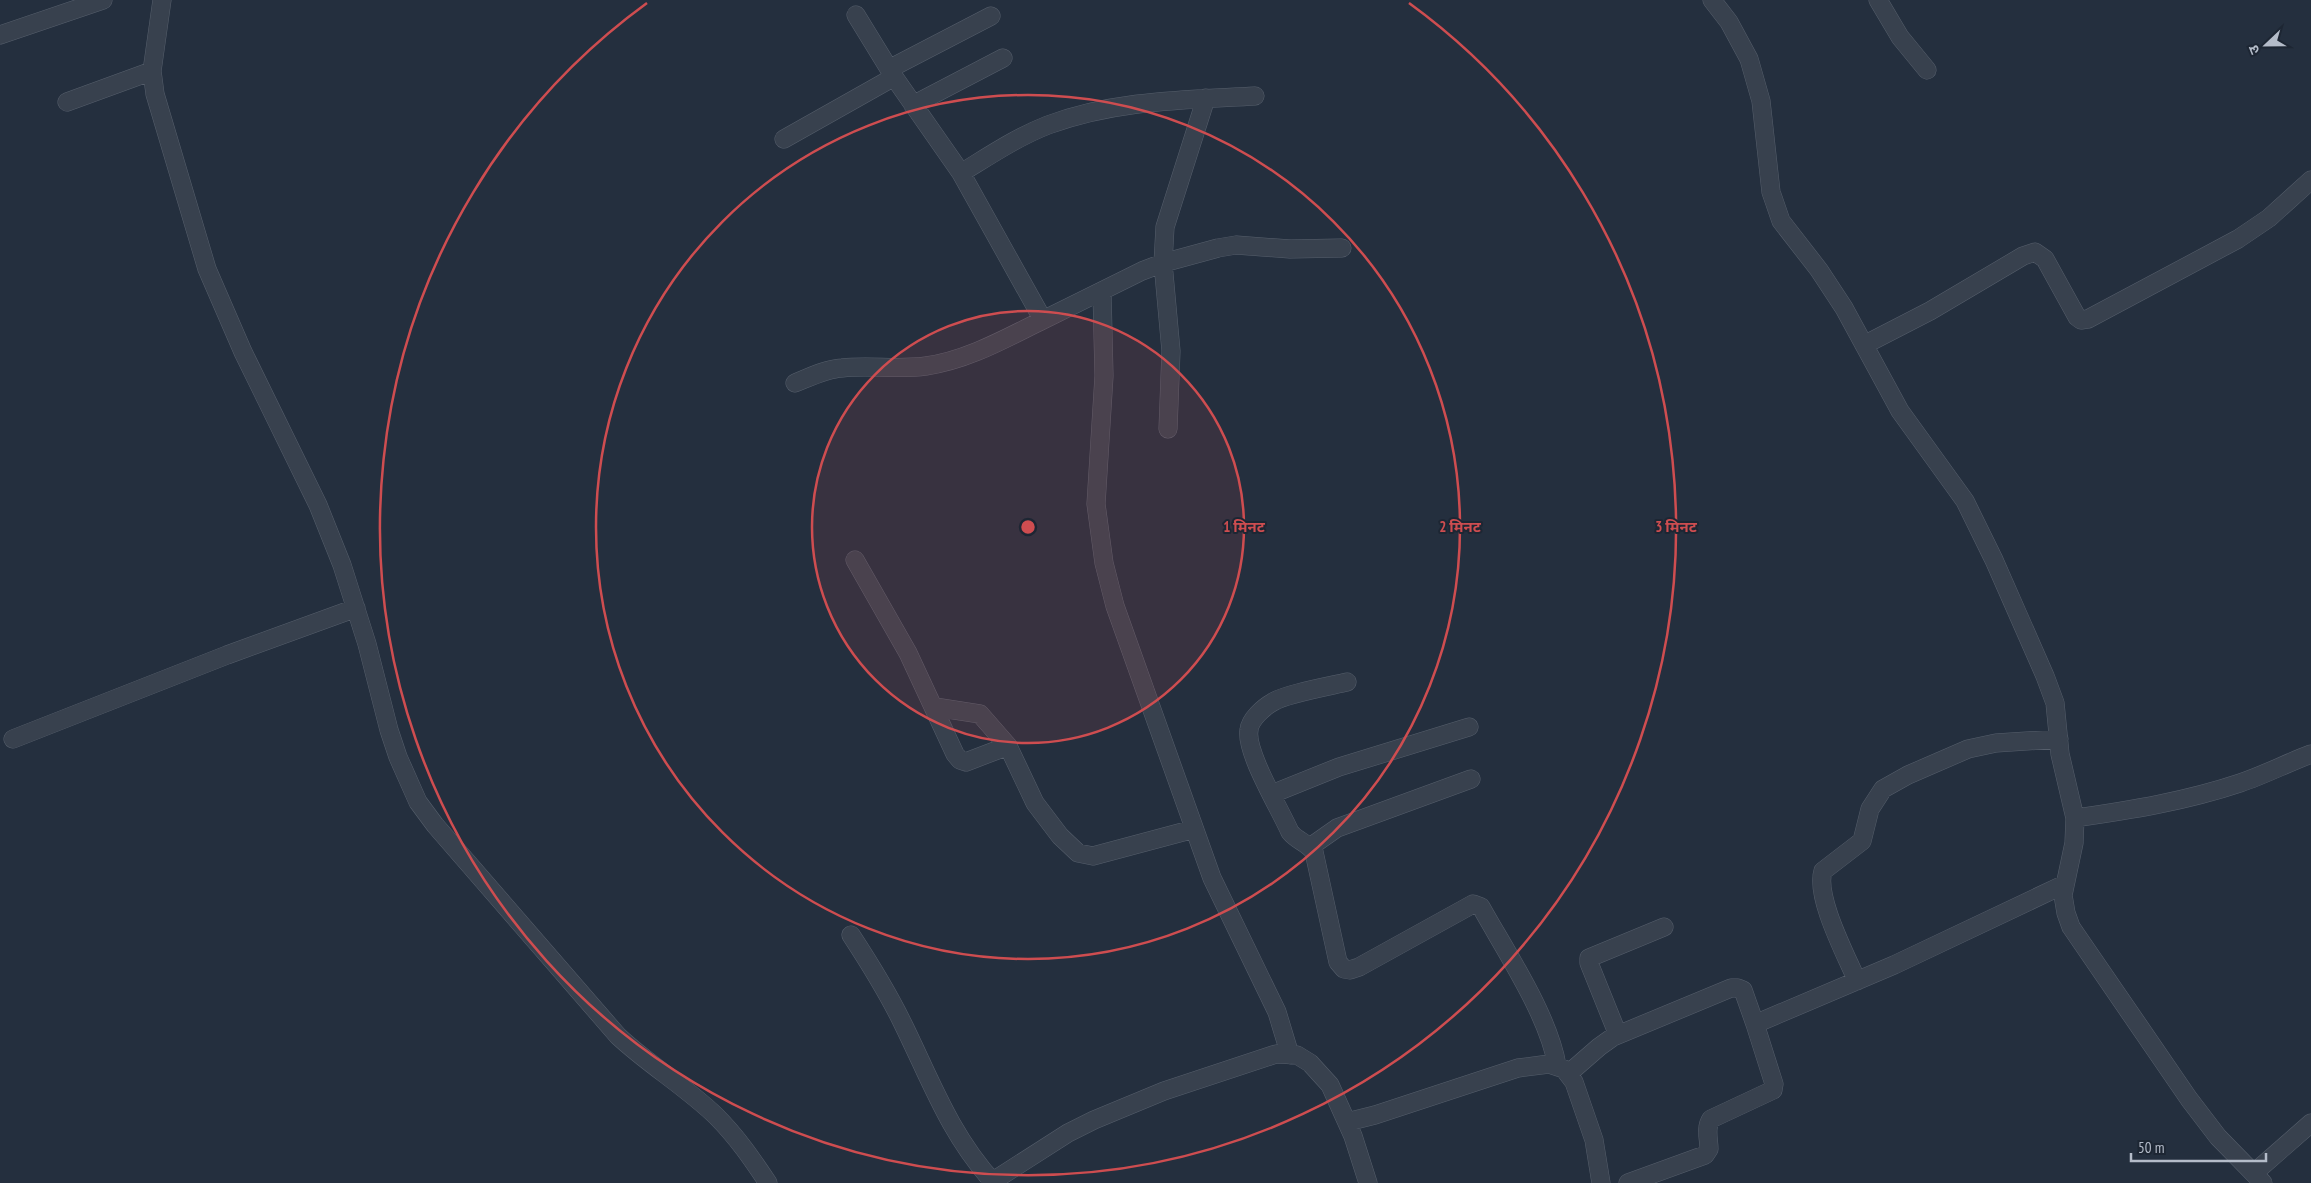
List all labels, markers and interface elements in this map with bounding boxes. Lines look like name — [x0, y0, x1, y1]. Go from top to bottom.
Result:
north arrow — [2241, 20, 2291, 70]
text: उ — [2244, 42, 2264, 57]
text: 1 मिनट — [1223, 517, 1266, 536]
text: 2 मिनट — [1439, 517, 1482, 536]
text: 3 मिनट — [1655, 517, 1698, 536]
centre of rings — [1019, 518, 1037, 536]
scale bar — [2131, 1130, 2266, 1162]
text: 50 m — [2138, 1138, 2164, 1157]

